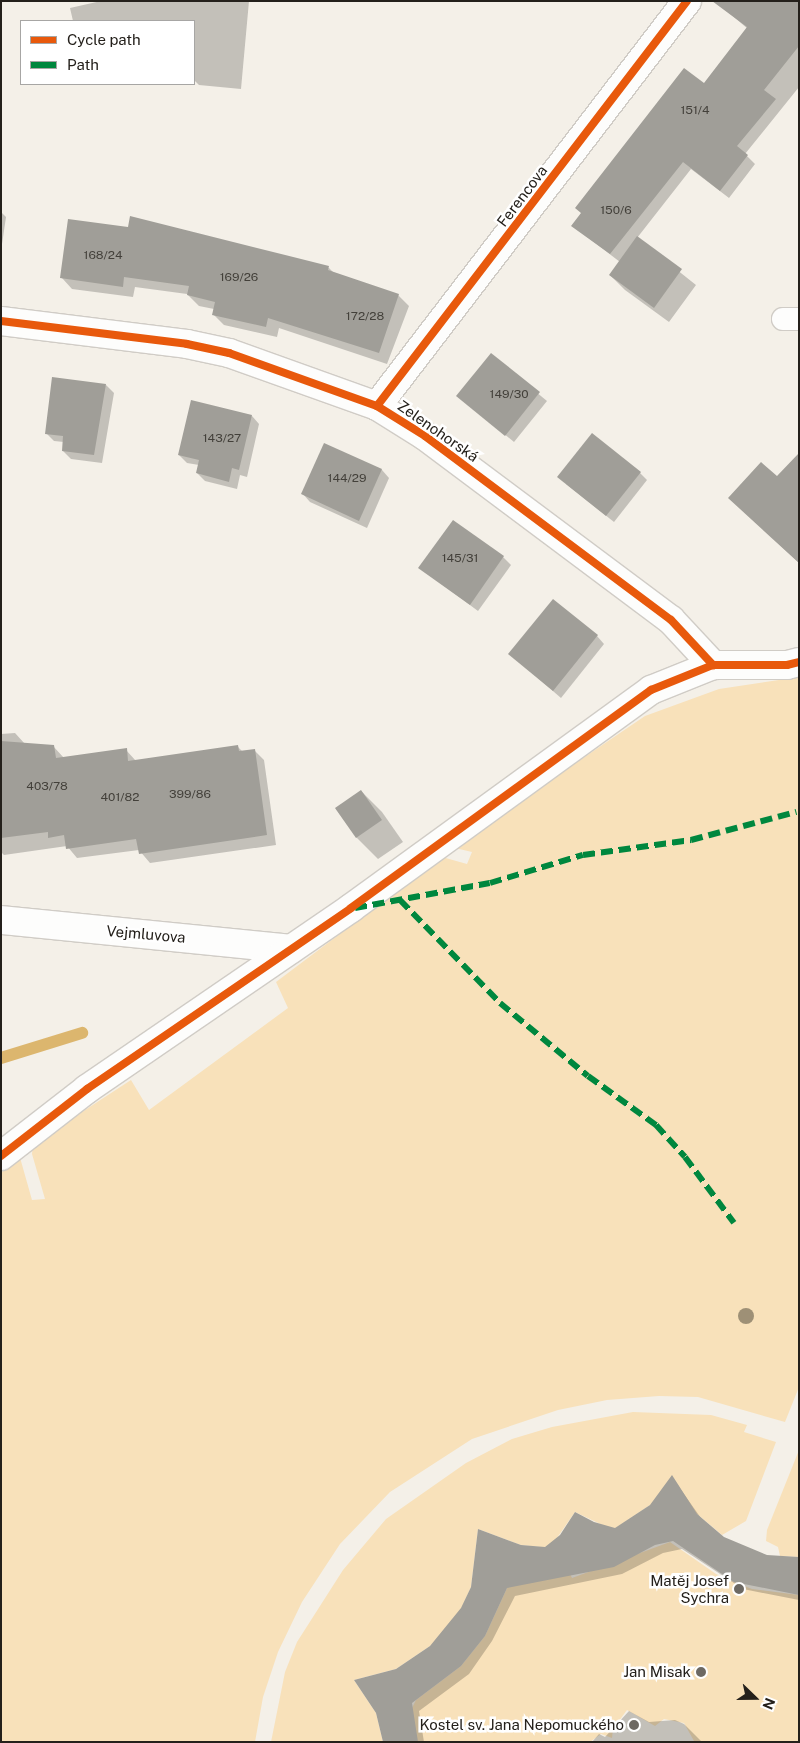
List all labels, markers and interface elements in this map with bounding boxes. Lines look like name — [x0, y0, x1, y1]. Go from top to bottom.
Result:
legend — [20, 20, 195, 85]
text: Cycle path — [67, 31, 141, 48]
text: Path — [67, 56, 99, 73]
house number: 151/4 — [680, 104, 710, 118]
street label: Ferencova — [493, 162, 551, 230]
house number: 150/6 — [600, 204, 632, 218]
house number: 168/24 — [84, 249, 122, 263]
house number: 169/26 — [220, 271, 258, 285]
house number: 172/28 — [346, 310, 384, 324]
house number: 149/30 — [490, 388, 528, 402]
street label: Zelenohorská — [394, 396, 482, 466]
house number: 143/27 — [203, 432, 241, 446]
house number: 144/29 — [328, 472, 366, 486]
house number: 145/31 — [442, 552, 478, 566]
house number: 403/78 — [26, 780, 68, 794]
house number: 399/86 — [169, 788, 211, 802]
house number: 401/82 — [101, 791, 139, 805]
street label: Vejmluvova — [106, 922, 186, 946]
place label: Matěj Josef Sychra — [650, 1571, 729, 1606]
marker: Matěj Josef Sychra — [733, 1583, 745, 1595]
place label: Jan Misak — [623, 1663, 691, 1681]
marker: Jan Misak — [695, 1666, 707, 1678]
north arrow — [730, 1673, 780, 1723]
text: N — [759, 1696, 778, 1712]
place label: Kostel sv. Jana Nepomuckého — [419, 1716, 624, 1734]
marker: Kostel sv. Jana Nepomuckého — [628, 1719, 640, 1731]

